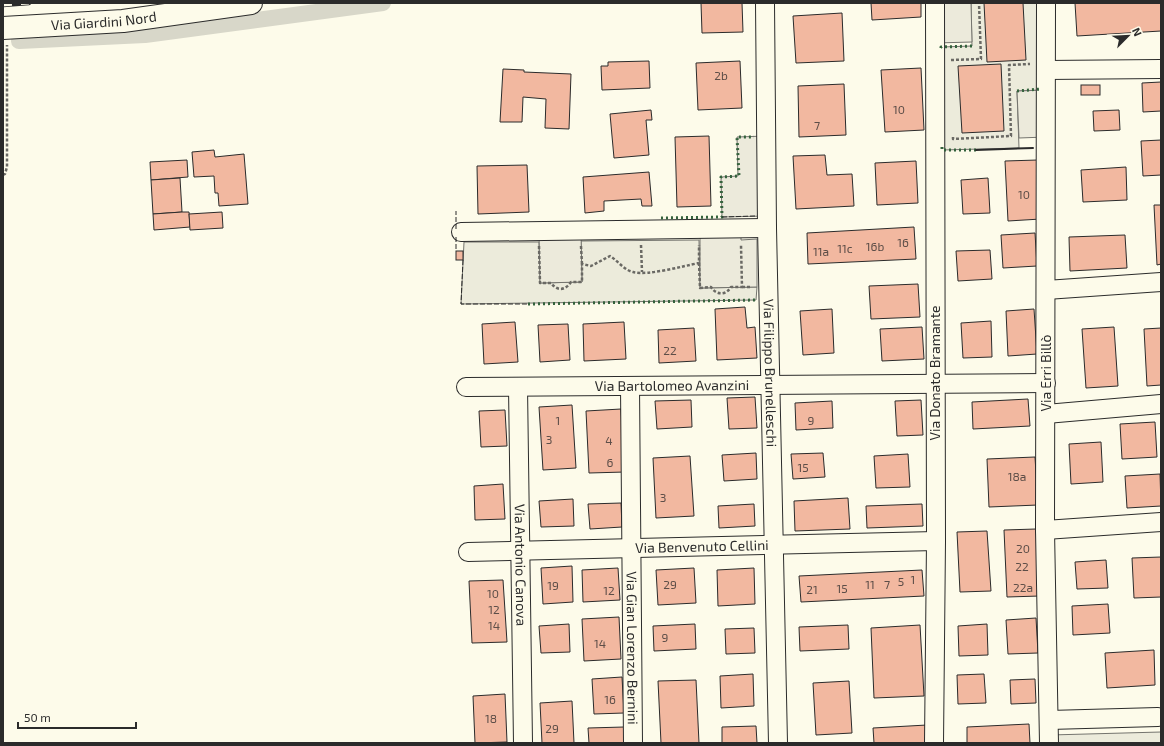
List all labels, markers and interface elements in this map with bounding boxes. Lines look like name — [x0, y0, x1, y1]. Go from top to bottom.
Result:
street label: Via Giardini Nord — [50, 7, 158, 33]
north arrow — [1108, 16, 1148, 56]
text: N — [1130, 25, 1145, 38]
house number: 2b — [714, 68, 728, 82]
house number: 10 — [893, 102, 905, 116]
house number: 7 — [814, 118, 820, 132]
house number: 10 — [1018, 187, 1030, 201]
house number: 16 — [897, 235, 909, 249]
house number: 16b — [866, 239, 884, 253]
house number: 11c — [837, 241, 853, 255]
house number: 11a — [813, 244, 829, 258]
street label: Via Filippo Brunelleschi — [761, 299, 781, 447]
street label: Via Donato Bramante — [926, 305, 943, 441]
street label: Via Erri Billò — [1037, 335, 1054, 411]
house number: 22 — [663, 343, 677, 357]
street label: Via Bartolomeo Avanzini — [595, 376, 749, 394]
house number: 1 — [556, 413, 560, 427]
house number: 9 — [808, 413, 815, 427]
house number: 3 — [546, 432, 552, 446]
house number: 4 — [605, 433, 613, 447]
house number: 6 — [607, 455, 614, 469]
house number: 15 — [797, 460, 809, 474]
house number: 18a — [1008, 469, 1026, 483]
house number: 3 — [660, 490, 666, 504]
street label: Via Antonio Canova — [512, 504, 530, 626]
street label: Via Benvenuto Cellini — [635, 536, 769, 556]
house number: 20 — [1016, 541, 1030, 555]
house number: 22 — [1015, 559, 1029, 573]
street label: Via Gian Lorenzo Bernini — [624, 571, 642, 725]
house number: 1 — [911, 572, 915, 586]
house number: 5 — [898, 574, 904, 588]
house number: 29 — [663, 577, 677, 591]
house number: 11 — [865, 577, 875, 591]
house number: 7 — [884, 577, 890, 591]
house number: 19 — [547, 578, 559, 592]
house number: 22a — [1013, 580, 1033, 594]
house number: 15 — [836, 581, 848, 595]
house number: 21 — [806, 582, 818, 596]
house number: 12 — [603, 583, 615, 597]
house number: 10 — [487, 586, 499, 600]
house number: 12 — [488, 602, 500, 616]
house number: 14 — [488, 618, 500, 632]
house number: 9 — [662, 630, 669, 644]
house number: 14 — [594, 636, 606, 650]
house number: 16 — [604, 692, 616, 706]
scale bar — [18, 704, 136, 730]
text: 50 m — [24, 710, 51, 724]
house number: 18 — [485, 711, 497, 725]
house number: 29 — [545, 721, 559, 735]

